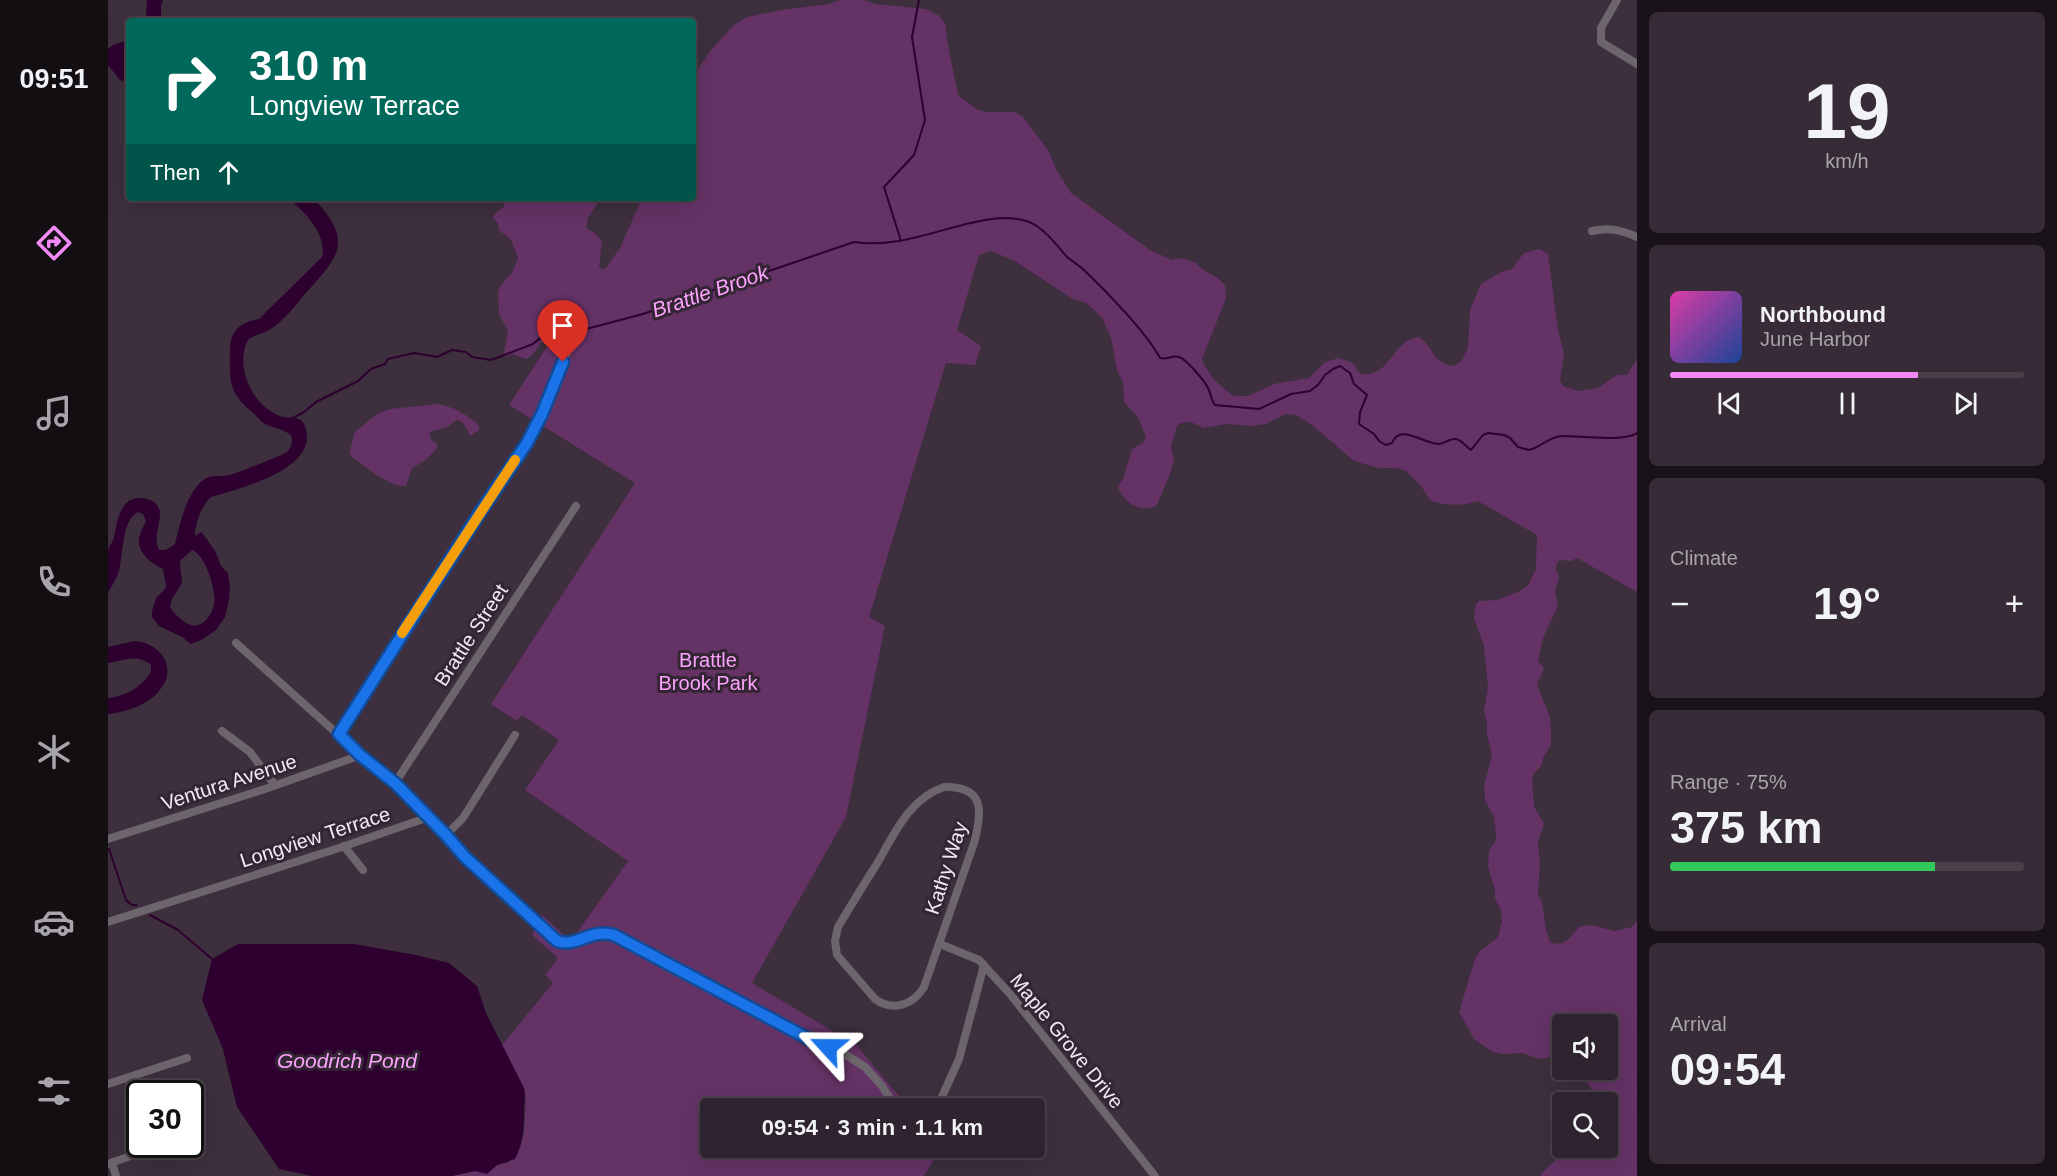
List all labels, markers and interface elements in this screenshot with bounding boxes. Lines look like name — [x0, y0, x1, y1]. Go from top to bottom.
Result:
icon: right — [150, 42, 228, 120]
text: 310 m — [249, 42, 368, 89]
text: 09:51 — [19, 64, 89, 94]
text: 19 — [1804, 67, 1890, 155]
text: Longview Terrace — [249, 91, 460, 121]
text: km/h — [1825, 150, 1869, 172]
icon: ahead — [212, 156, 245, 189]
text: Then — [150, 160, 200, 185]
icon: directions — [33, 222, 75, 264]
water label: Brattle Brook — [649, 260, 773, 322]
pin — [537, 300, 588, 362]
text: Northbound — [1760, 302, 1886, 327]
icon: arrive — [546, 309, 579, 342]
text: June Harbor — [1760, 328, 1870, 350]
icon: previous — [1713, 387, 1746, 420]
icon: pause — [1831, 387, 1864, 420]
icon: next — [1949, 387, 1982, 420]
icon: music — [33, 392, 75, 434]
text: Climate — [1670, 547, 1738, 569]
icon: phone — [33, 561, 75, 603]
text: 19° — [1813, 578, 1881, 629]
street label: Brattle Street — [430, 580, 512, 690]
text: − — [1670, 585, 1689, 622]
text: + — [2005, 585, 2024, 622]
park label: Brattle Brook Park — [659, 649, 758, 694]
icon: climate — [33, 731, 75, 773]
street label: Ventura Avenue — [159, 750, 299, 814]
text: Range · 75% — [1670, 771, 1787, 793]
street label: Longview Terrace — [237, 802, 393, 872]
text: 375 km — [1670, 802, 1823, 853]
street label: Kathy Way — [921, 819, 971, 917]
icon: car — [33, 901, 75, 943]
street label: Maple Grove Drive — [1006, 969, 1128, 1113]
text: Arrival — [1670, 1013, 1727, 1035]
map controls — [1552, 1014, 1618, 1158]
button: sound — [1552, 1014, 1618, 1080]
position arrow — [796, 1015, 860, 1079]
text: 09:54 — [1670, 1044, 1785, 1095]
water label: Goodrich Pond — [277, 1049, 418, 1072]
icon: filters — [33, 1070, 75, 1112]
speed limit sign: 30 — [126, 1080, 204, 1158]
button: search — [1552, 1092, 1618, 1158]
text: 09:54 · 3 min · 1.1 km — [762, 1115, 983, 1140]

